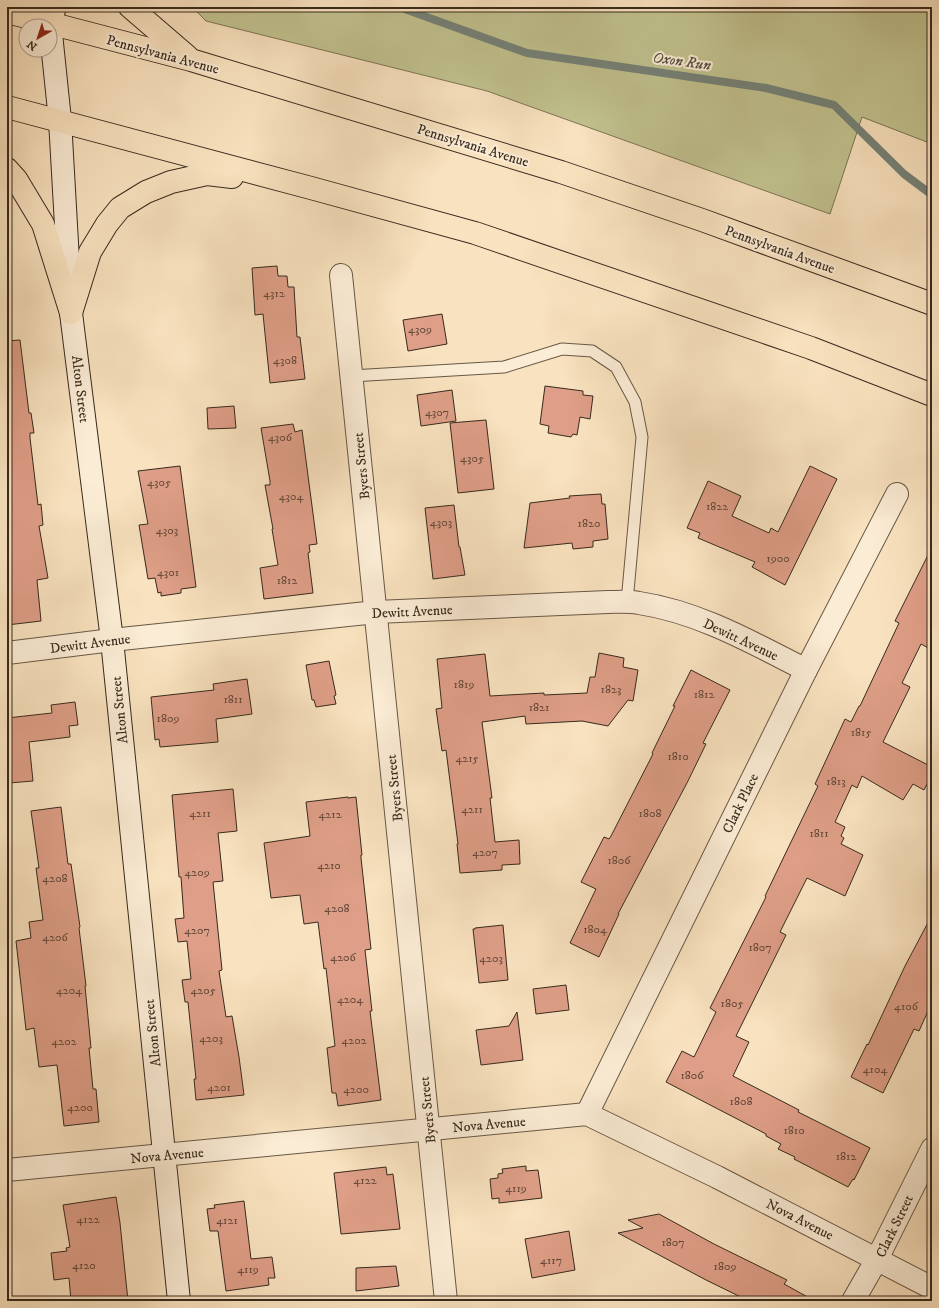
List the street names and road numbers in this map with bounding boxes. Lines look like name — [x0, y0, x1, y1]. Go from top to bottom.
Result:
street label: Pennsylvania Avenue — [104, 31, 221, 79]
street label: Pennsylvania Avenue — [415, 120, 531, 172]
street label: Pennsylvania Avenue — [722, 222, 837, 278]
street label: Alton Street — [67, 354, 93, 424]
street label: Byers Street — [349, 431, 374, 500]
street label: Dewitt Avenue — [371, 601, 453, 623]
street label: Dewitt Avenue — [700, 615, 781, 665]
street label: Dewitt Avenue — [49, 630, 132, 658]
street label: Alton Street — [107, 675, 132, 745]
street label: Byers Street — [382, 753, 407, 822]
street label: Clark Place — [719, 770, 763, 836]
street label: Alton Street — [140, 998, 165, 1068]
street label: Byers Street — [415, 1075, 440, 1144]
street label: Nova Avenue — [452, 1113, 527, 1137]
street label: Nova Avenue — [130, 1144, 205, 1168]
street label: Clark Street — [872, 1192, 918, 1261]
street label: Nova Avenue — [763, 1195, 837, 1245]

